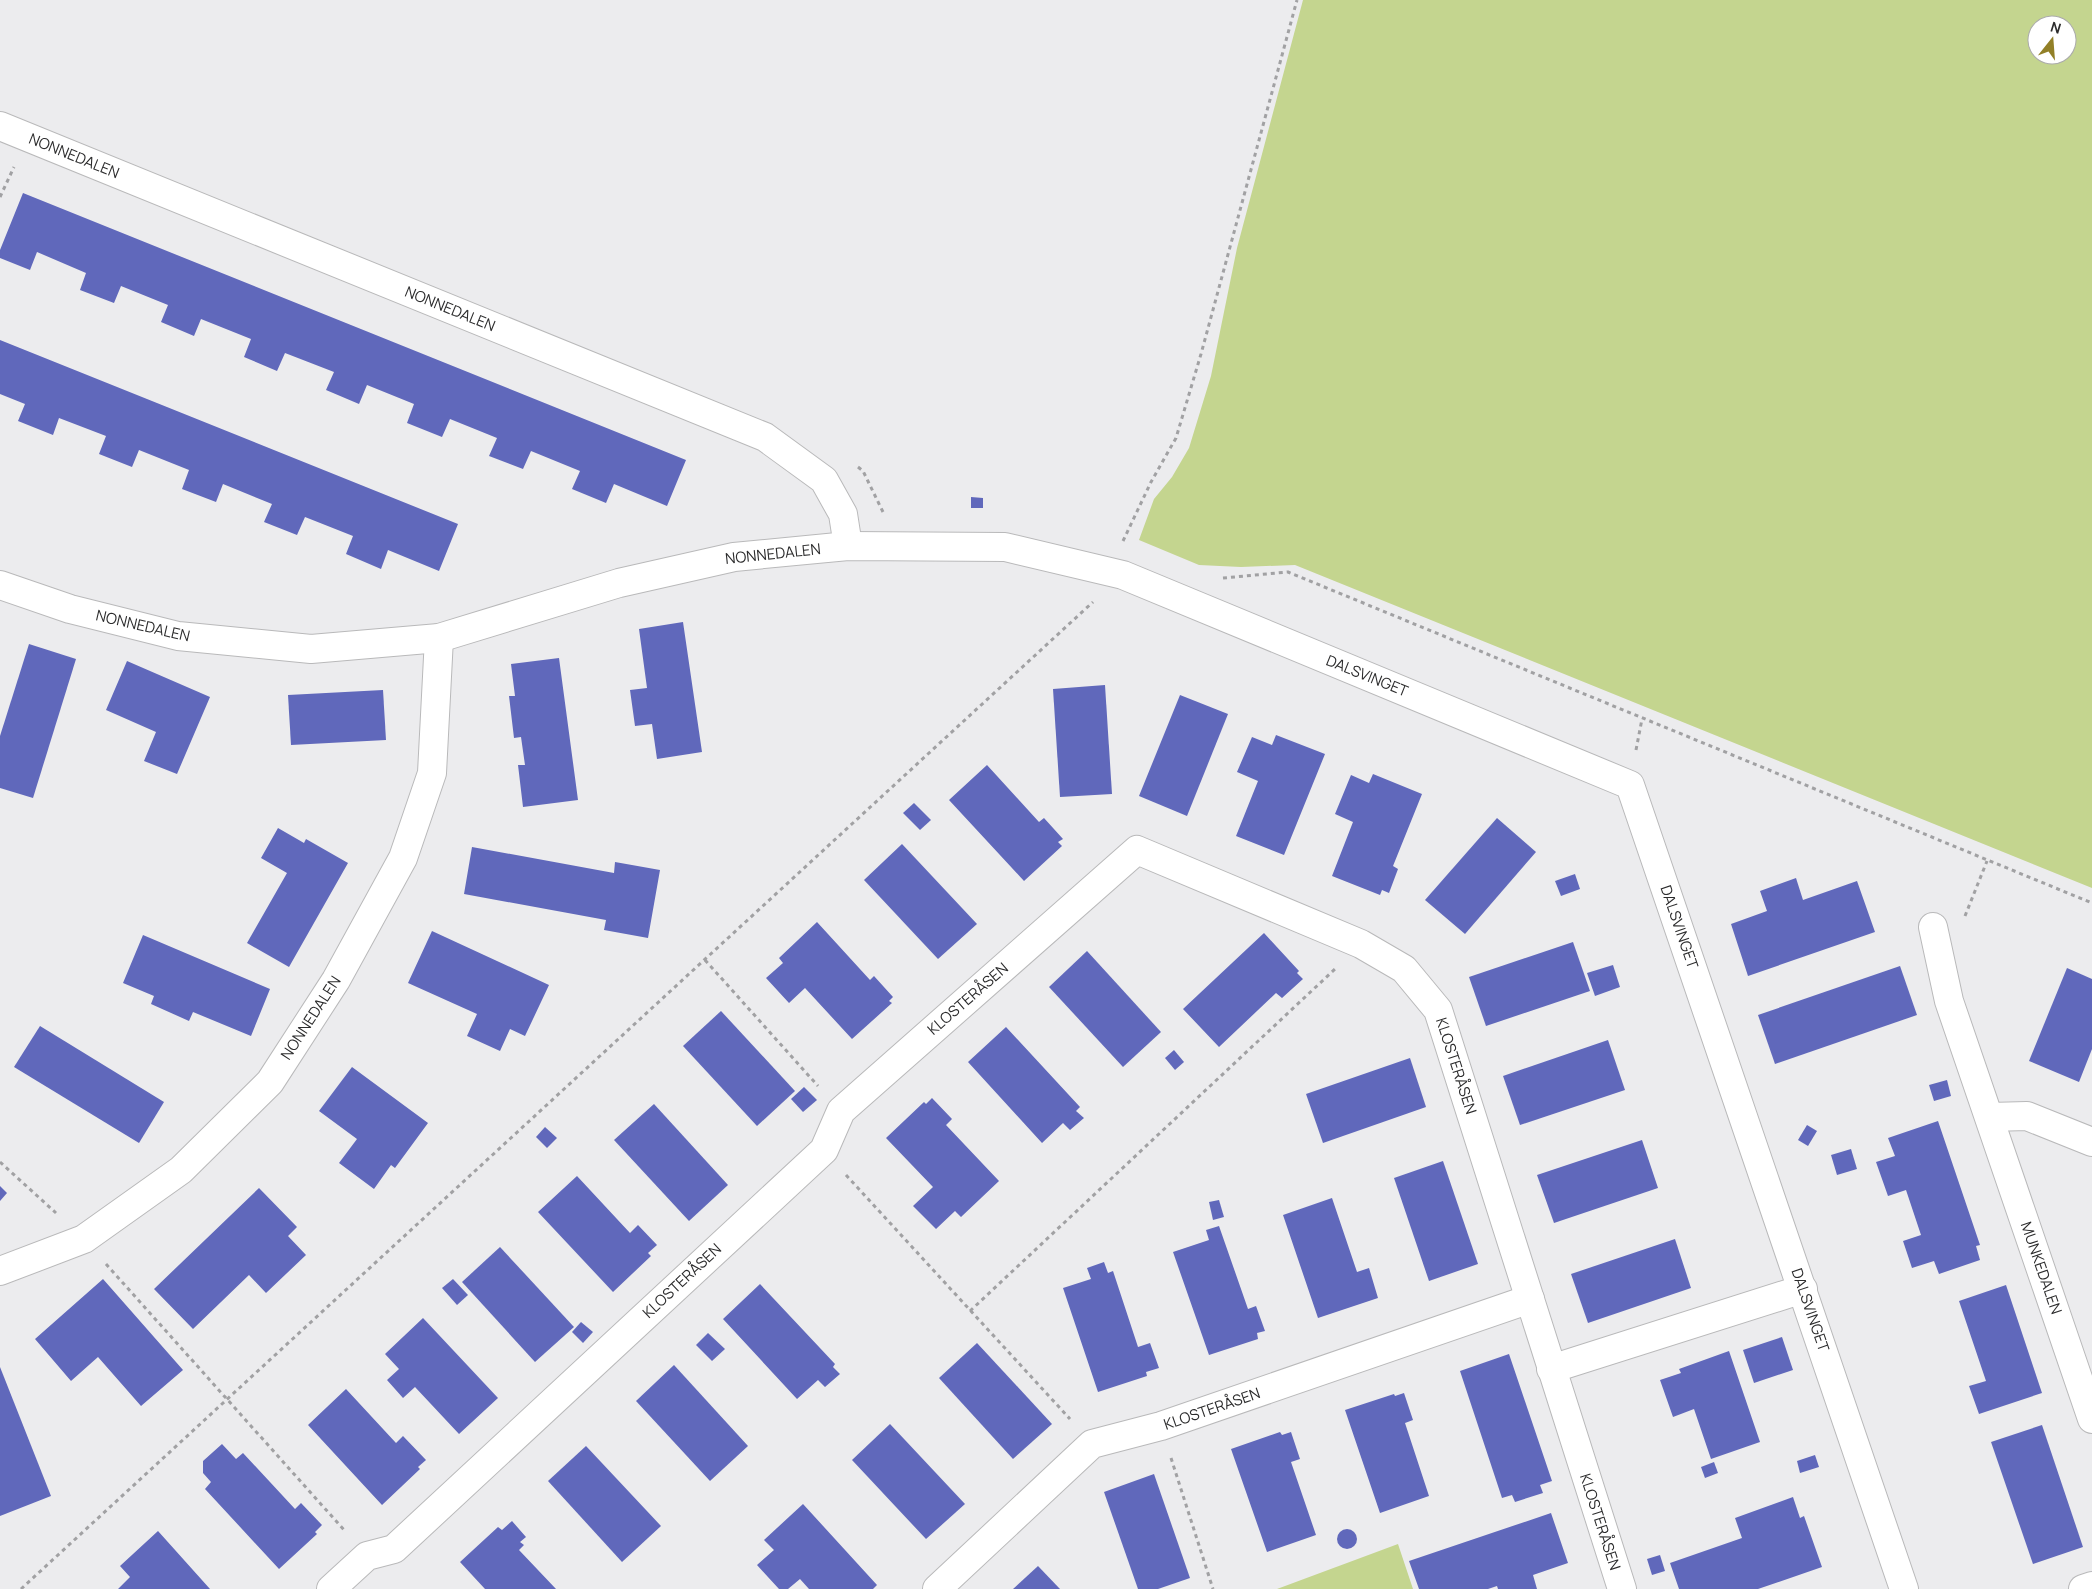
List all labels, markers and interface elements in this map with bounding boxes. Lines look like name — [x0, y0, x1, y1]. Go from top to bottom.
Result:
north arrow — [2027, 15, 2077, 65]
text: N — [2048, 17, 2064, 38]
street label: NONNEDALEN — [26, 128, 123, 183]
street label: NONNEDALEN — [402, 281, 499, 336]
street label: NONNEDALEN — [724, 538, 822, 569]
street label: NONNEDALEN — [94, 604, 192, 647]
street label: DALSVINGET — [1323, 650, 1411, 702]
street label: DALSVINGET — [1655, 882, 1704, 971]
street label: KLOSTERÅSEN — [923, 958, 1013, 1040]
street label: NONNEDALEN — [276, 972, 346, 1064]
street label: KLOSTERÅSEN — [1431, 1015, 1482, 1117]
street label: MUNKEDALEN — [2016, 1219, 2067, 1317]
street label: KLOSTERÅSEN — [638, 1239, 726, 1323]
street label: DALSVINGET — [1786, 1265, 1835, 1354]
street label: KLOSTERÅSEN — [1161, 1382, 1263, 1435]
street label: KLOSTERÅSEN — [1575, 1471, 1626, 1573]

